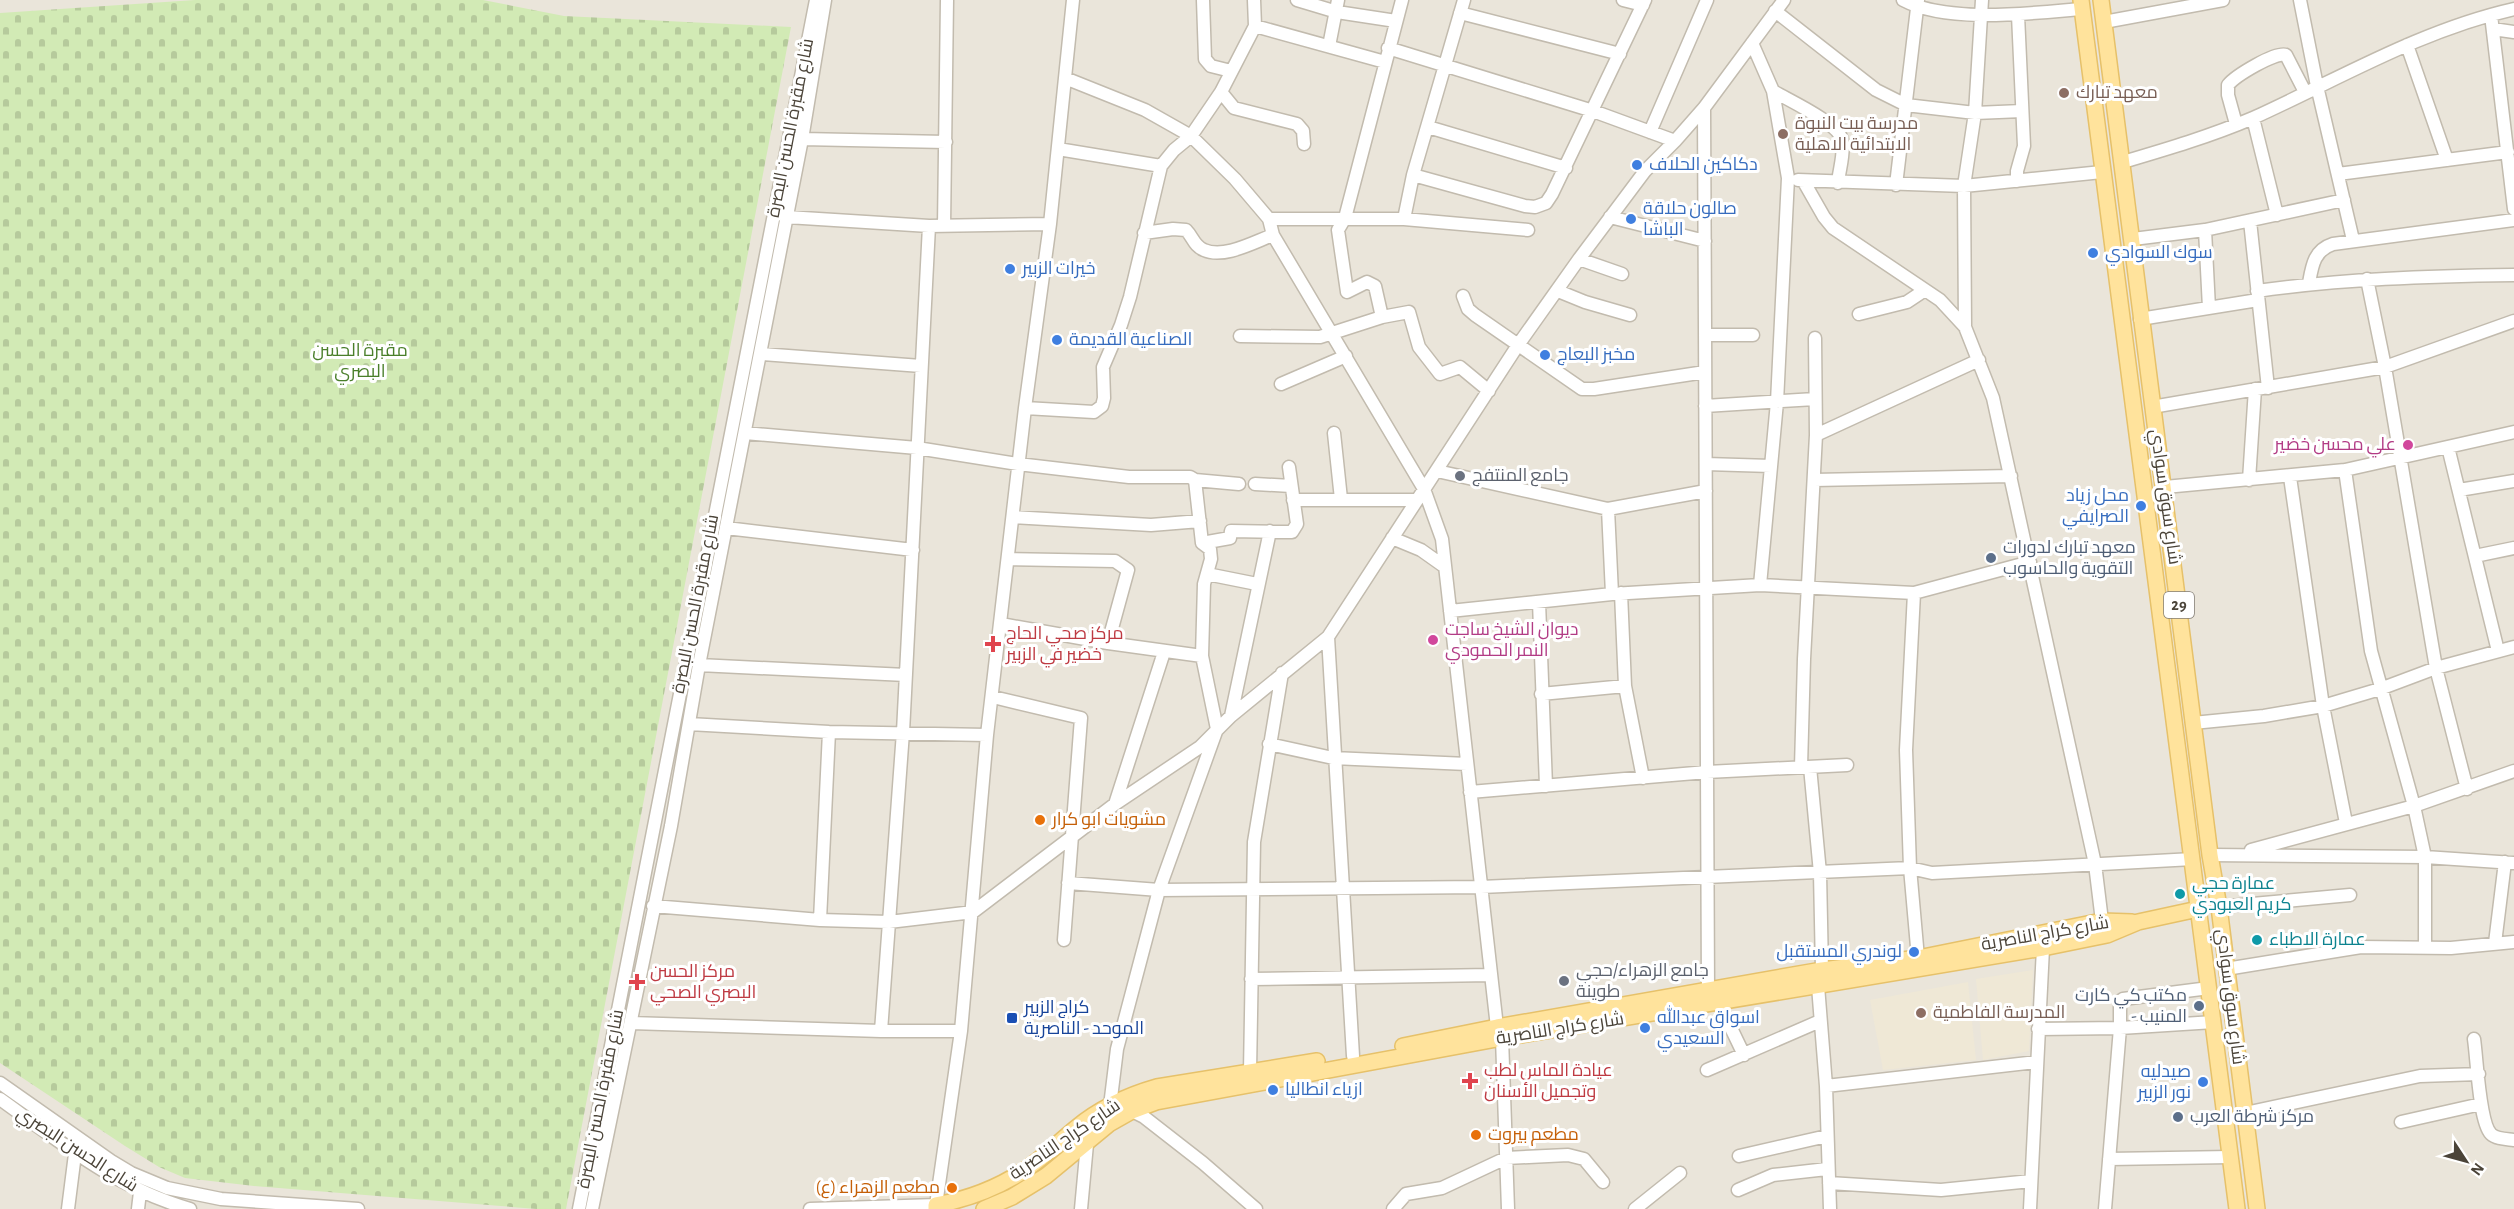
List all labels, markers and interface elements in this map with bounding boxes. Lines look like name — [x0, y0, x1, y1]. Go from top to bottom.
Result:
street label: شارع مقبرة الحسن البصرة — [764, 37, 819, 220]
place label: معهد تبارك — [2076, 84, 2158, 103]
marker: معهد تبارك — [2057, 86, 2071, 100]
place label: مدرسة بيت النبوة الابتدائية الاهلية — [1795, 115, 1918, 154]
marker: مدرسة بيت النبوة الابتدائية الاهلية — [1776, 127, 1790, 141]
place label: دكاكين الحلاف — [1649, 156, 1758, 175]
marker: دكاكين الحلاف — [1630, 158, 1644, 172]
place label: صالون حلاقة الباشا — [1643, 200, 1737, 239]
marker: صالون حلاقة الباشا — [1624, 212, 1638, 226]
place label: سوك السوادي — [2105, 244, 2213, 266]
marker: سوك السوادي — [2086, 246, 2100, 260]
place label: خيرات الزبير — [1021, 260, 1095, 279]
marker: خيرات الزبير — [1003, 262, 1017, 276]
place label: الصناعية القديمة — [1069, 331, 1192, 349]
marker: الصناعية القديمة — [1050, 333, 1064, 347]
park label: مقبرة الحسن البصري — [312, 342, 408, 385]
place label: مخبز البعاج — [1557, 346, 1635, 366]
marker: مخبز البعاج — [1538, 348, 1552, 362]
street label: شارع سوق سوادي — [2143, 428, 2184, 566]
place label: علي محسن خضير — [2273, 436, 2396, 458]
marker: علي محسن خضير — [2401, 438, 2415, 452]
place label: جامع المنتفج — [1472, 467, 1569, 487]
marker: جامع المنتفج — [1453, 469, 1467, 483]
place label: محل زياد الصرايفي — [2062, 487, 2129, 530]
marker: محل زياد الصرايفي — [2134, 499, 2148, 513]
street label: شارع مقبرة الحسن البصرة — [669, 513, 724, 696]
place label: معهد تبارك لدورات التقوية والحاسوب — [2003, 539, 2136, 579]
marker: معهد تبارك لدورات التقوية والحاسوب — [1984, 551, 1998, 565]
road number: 29 — [2164, 592, 2194, 618]
place label: ديوان الشيخ ساجت النمر الحمودي — [1445, 620, 1578, 664]
place label: مركز صحي الحاج خضير في الزبير — [1005, 625, 1123, 668]
marker: ديوان الشيخ ساجت النمر الحمودي — [1426, 633, 1440, 647]
marker: مركز صحي الحاج خضير في الزبير — [984, 635, 1002, 653]
place label: مشويات ابو كرار — [1051, 810, 1166, 830]
marker: مشويات ابو كرار — [1033, 813, 1047, 827]
place label: عمارة حجي كريم العبودي — [2192, 875, 2292, 918]
marker: عمارة حجي كريم العبودي — [2173, 887, 2187, 901]
street label: شارع كراج الناصرية — [1980, 913, 2111, 956]
street label: شارع سوق سوادي — [2209, 928, 2248, 1066]
place label: عمارة الاطباء — [2269, 931, 2366, 950]
marker: عمارة الاطباء — [2250, 933, 2264, 947]
place label: لوندري المستقبل — [1776, 943, 1902, 965]
marker: لوندري المستقبل — [1907, 945, 1921, 959]
place label: جامع الزهراء/حجي طوينة — [1576, 962, 1709, 1002]
place label: مركز الحسن البصري الصحي — [650, 963, 756, 1006]
marker: مركز الحسن البصري الصحي — [628, 973, 646, 991]
marker: جامع الزهراء/حجي طوينة — [1557, 974, 1571, 988]
place label: مكتب كي كارت - المنيب — [2075, 987, 2187, 1026]
place label: كراج الزبير الموحد - الناصرية — [1023, 999, 1144, 1039]
marker: مكتب كي كارت - المنيب — [2192, 999, 2206, 1013]
place label: المدرسة الفاطمية — [1933, 1004, 2065, 1023]
place label: اسواق عبدالله السعيدي — [1657, 1005, 1760, 1052]
marker: المدرسة الفاطمية — [1914, 1006, 1928, 1020]
street label: شارع مقبرة الحسن البصرة — [574, 1008, 629, 1191]
street label: شارع كراج الناصرية — [1495, 1009, 1626, 1050]
marker: كراج الزبير الموحد - الناصرية — [1005, 1011, 1019, 1025]
marker: اسواق عبدالله السعيدي — [1638, 1021, 1652, 1035]
place label: عيادة الماس لطب وتجميل الأسنان — [1484, 1062, 1613, 1102]
place label: صيدليه نور الزبير — [2136, 1063, 2191, 1103]
marker: عيادة الماس لطب وتجميل الأسنان — [1461, 1072, 1479, 1090]
marker: صيدليه نور الزبير — [2196, 1075, 2210, 1089]
place label: ازياء انطاليا — [1285, 1081, 1363, 1100]
marker: ازياء انطاليا — [1266, 1083, 1280, 1097]
street label: شارع كراج الناصرية — [1006, 1096, 1125, 1185]
street label: شارع الحسن البصري — [11, 1103, 141, 1199]
place label: مركز شرطة العرب — [2190, 1107, 2314, 1127]
marker: مركز شرطة العرب — [2171, 1110, 2185, 1124]
place label: مطعم بيروت — [1488, 1126, 1579, 1146]
marker: مطعم بيروت — [1469, 1128, 1483, 1142]
north arrow — [2436, 1131, 2496, 1191]
text: N — [2468, 1160, 2487, 1178]
place label: مطعم الزهراء (ع) — [816, 1179, 940, 1199]
marker: مطعم الزهراء (ع) — [945, 1181, 959, 1195]

